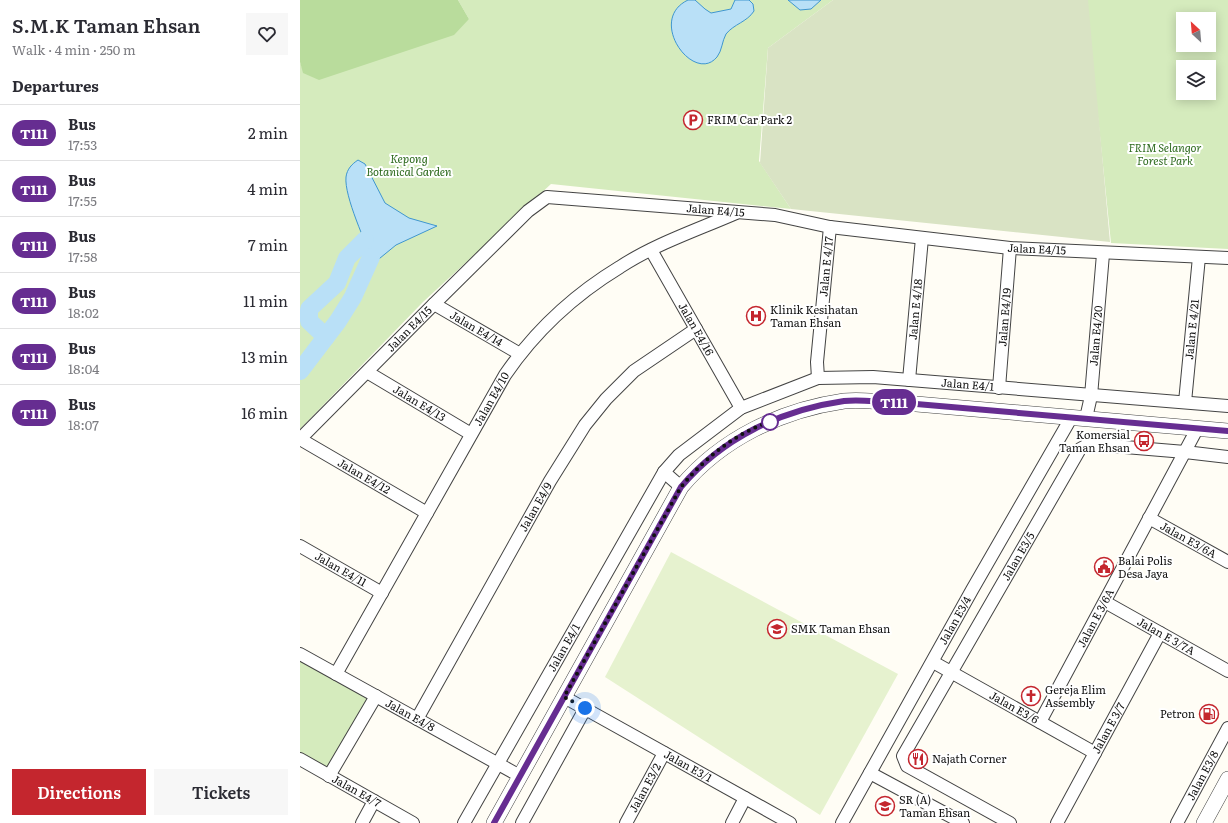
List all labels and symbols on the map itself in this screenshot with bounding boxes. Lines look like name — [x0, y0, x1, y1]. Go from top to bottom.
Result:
north arrow — [1176, 12, 1216, 52]
parking icon: FRIM Car Park 2 — [682, 109, 704, 131]
place label: FRIM Car Park 2 — [707, 111, 793, 127]
park label: FRIM Selangor Forest Park — [1128, 139, 1202, 168]
park label: Kepong Botanical Garden — [366, 150, 452, 179]
street label: Jalan E4/15 — [686, 199, 746, 220]
street label: Jalan E 4/17 — [814, 235, 836, 297]
street label: Jalan E4/15 — [1007, 239, 1067, 258]
street label: Jalan E 4/18 — [904, 278, 925, 340]
street label: Jalan E4/19 — [993, 287, 1014, 347]
street label: Jalan E 4/21 — [1180, 298, 1202, 360]
street label: Jalan E4/16 — [675, 299, 718, 358]
place label: Klinik Kesihatan Taman Ehsan — [770, 301, 858, 330]
street label: Jalan E4/15 — [382, 302, 435, 355]
hospital icon: Klinik Kesihatan Taman Ehsan — [745, 305, 767, 327]
street label: Jalan E4/20 — [1085, 305, 1106, 366]
street label: Jalan E4/14 — [448, 306, 506, 349]
street label: Jalan E4/10 — [469, 369, 512, 428]
street label: Jalan E4/1 — [941, 374, 995, 394]
street label: Jalan E4/13 — [391, 380, 449, 424]
line badge: T111 — [866, 389, 922, 415]
unlabelled marker — [761, 413, 779, 431]
place label: Komersial Taman Ehsan — [1059, 426, 1130, 455]
bus stop icon: Komersial Taman Ehsan — [1133, 430, 1155, 452]
street label: Jalan E4/12 — [335, 454, 394, 497]
street label: Jalan E4/9 — [514, 479, 555, 534]
street label: Jalan E3/6A — [1158, 517, 1220, 561]
street label: Jalan E3/5 — [997, 528, 1038, 583]
street label: Jalan E4/11 — [312, 547, 371, 590]
place label: Balai Polis Desa Jaya — [1118, 552, 1172, 581]
public building icon: Balai Polis Desa Jaya — [1093, 556, 1115, 578]
street label: Jalan E 3/6A — [1073, 585, 1117, 650]
street label: Jalan E3/4 — [934, 593, 974, 647]
street label: Jalan E 3/7A — [1135, 613, 1198, 658]
school or university icon: SMK Taman Ehsan — [766, 618, 788, 640]
street label: Jalan E4/1 — [543, 620, 583, 674]
place label: SMK Taman Ehsan — [791, 620, 890, 636]
place label: Gereja Elim Assembly — [1045, 681, 1106, 710]
church icon: Gereja Elim Assembly — [1020, 685, 1042, 707]
street label: Jalan E3/6 — [987, 686, 1042, 727]
street label: Jalan E4/8 — [383, 694, 438, 734]
your location — [575, 698, 595, 718]
street label: Jalan E 3/7 — [1087, 699, 1128, 756]
fuel station icon: Petron — [1198, 703, 1220, 725]
place label: Petron — [1160, 705, 1195, 721]
street label: Jalan E3/1 — [662, 745, 716, 785]
street label: Jalan E3/8 — [1182, 747, 1222, 803]
restaurant icon: Najath Corner — [907, 748, 929, 770]
place label: Najath Corner — [932, 750, 1007, 766]
street label: Jalan E3/2 — [624, 760, 664, 815]
street label: Jalan E4/7 — [330, 770, 385, 811]
place label: SR (A) Taman Ehsan — [899, 791, 970, 820]
school or university icon: SR (A) Taman Ehsan — [874, 795, 896, 817]

